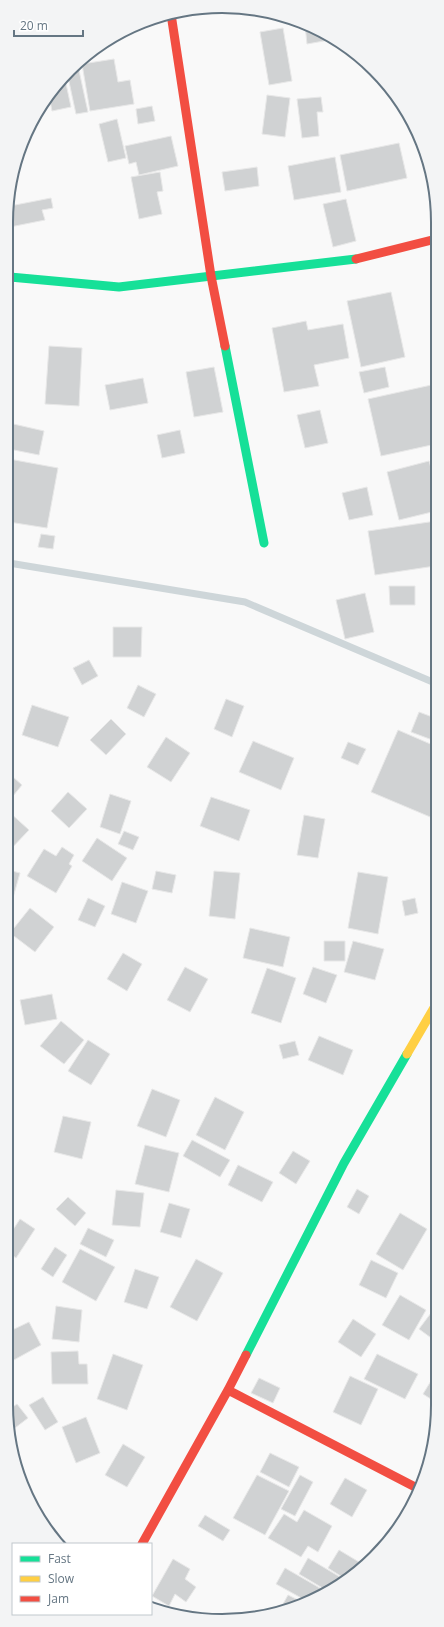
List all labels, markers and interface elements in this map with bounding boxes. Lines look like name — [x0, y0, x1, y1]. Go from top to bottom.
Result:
scale bar — [14, 12, 83, 38]
text: 20 m — [20, 17, 48, 34]
legend — [12, 1543, 152, 1615]
text: Fast — [48, 1550, 71, 1567]
text: Slow — [48, 1570, 75, 1587]
text: Jam — [47, 1590, 69, 1607]

